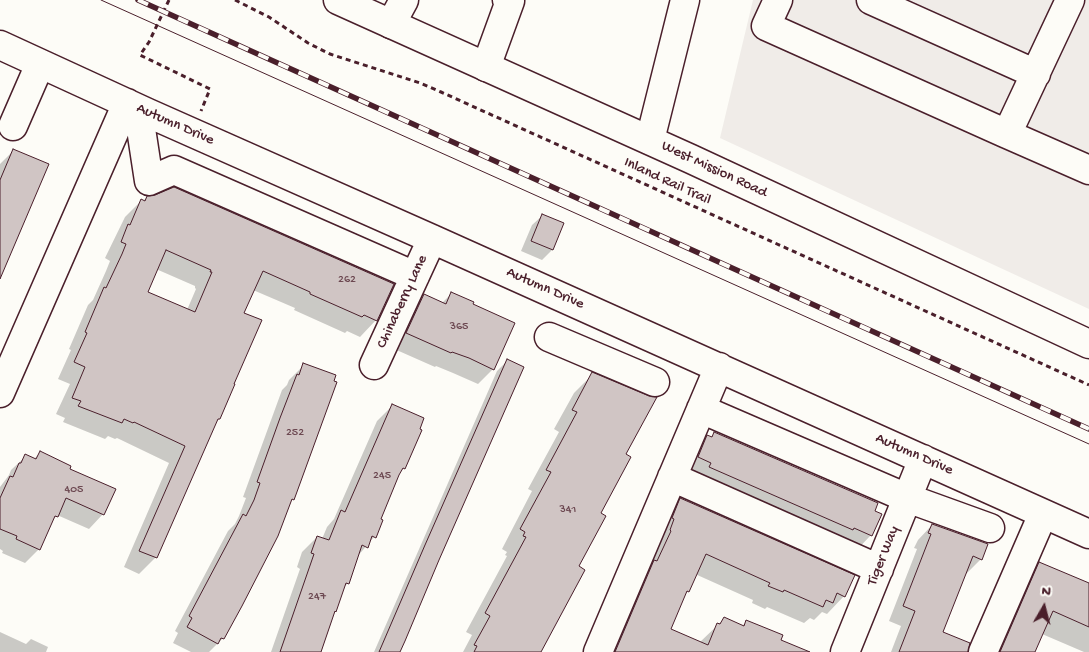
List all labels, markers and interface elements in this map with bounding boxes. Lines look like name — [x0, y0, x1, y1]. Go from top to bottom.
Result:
street label: Autumn Drive — [133, 100, 217, 150]
street label: West Mission Road — [658, 138, 770, 202]
street label: Inland Rail Trail — [621, 154, 713, 210]
street label: Chinaberry Lane — [374, 253, 432, 351]
street label: Autumn Drive — [503, 264, 587, 314]
house number: 262 — [338, 273, 356, 287]
house number: 365 — [450, 320, 468, 334]
house number: 252 — [286, 426, 304, 440]
street label: Autumn Drive — [872, 430, 956, 480]
house number: 245 — [373, 469, 391, 483]
house number: 405 — [65, 483, 83, 497]
house number: 341 — [560, 503, 576, 517]
street label: Tiger Way — [864, 524, 904, 588]
north arrow — [1019, 582, 1069, 632]
text: N — [1040, 583, 1052, 601]
house number: 247 — [308, 590, 326, 604]

